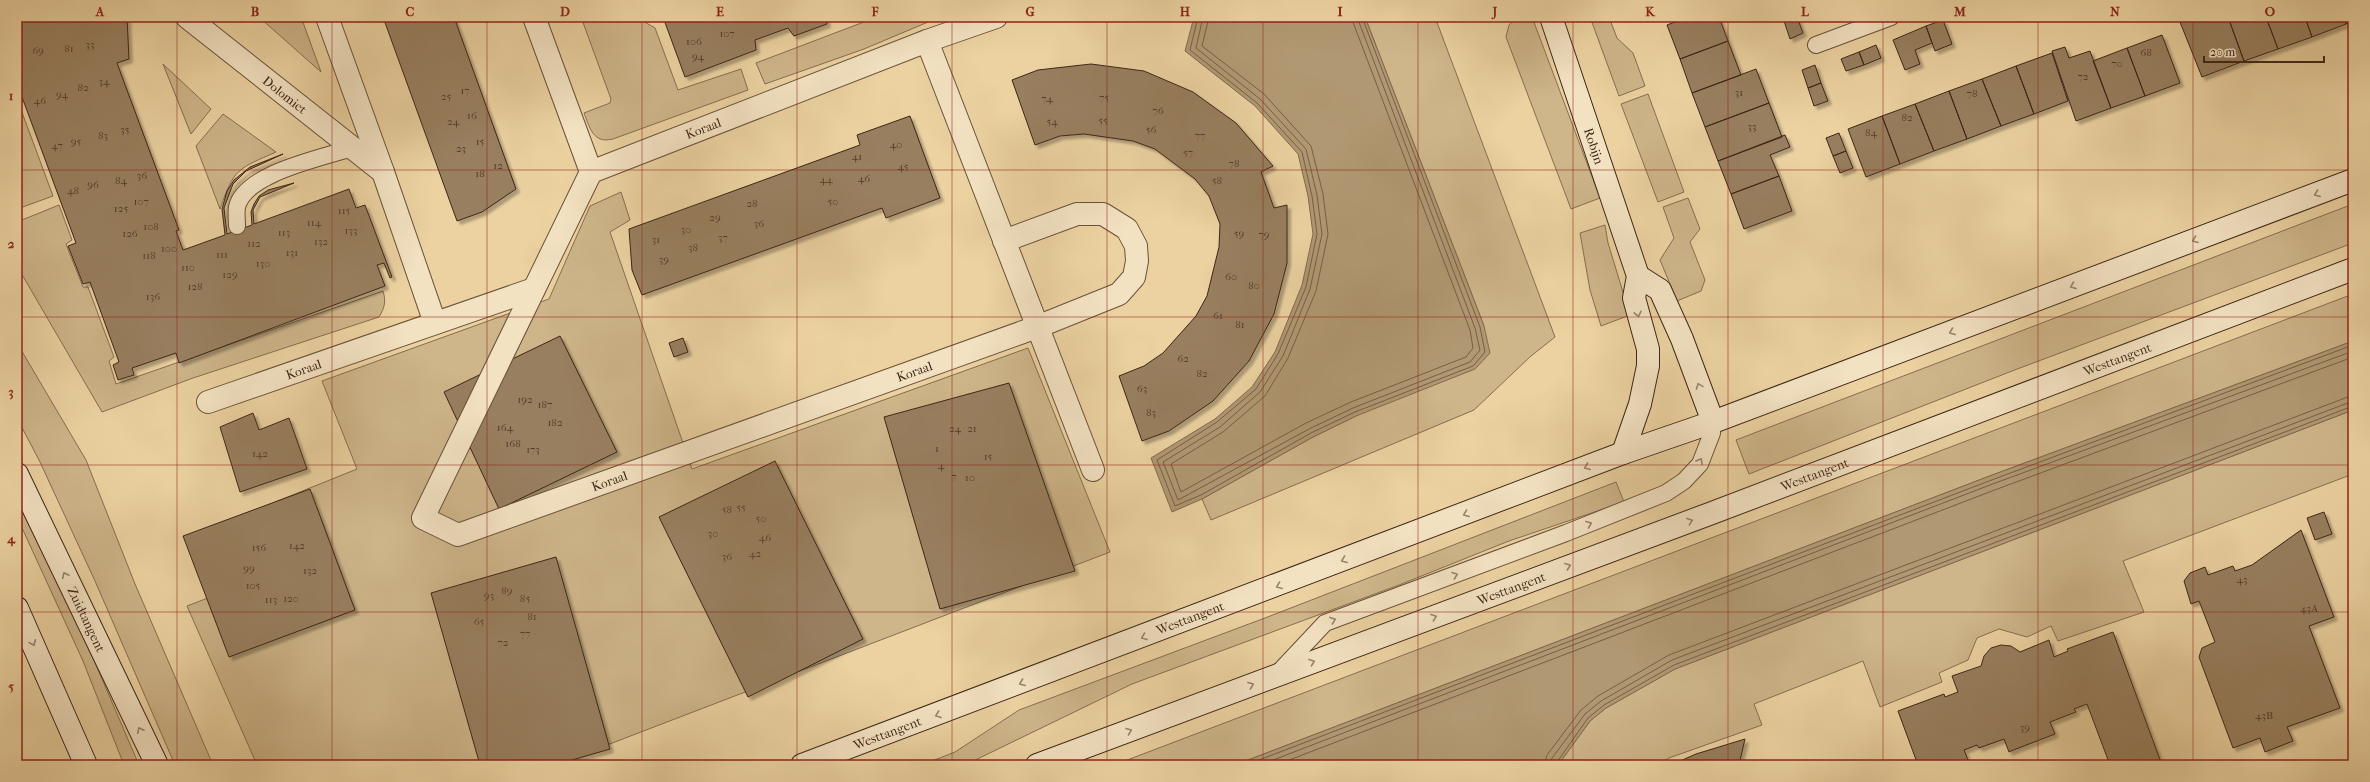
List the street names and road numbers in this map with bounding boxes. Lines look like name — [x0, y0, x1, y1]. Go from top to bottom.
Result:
street label: Dolomiet — [260, 73, 310, 117]
street label: Koraal — [683, 115, 723, 142]
street label: Robijn — [1581, 126, 1607, 167]
street label: Westtangent — [2080, 339, 2154, 379]
street label: Koraal — [284, 356, 324, 383]
street label: Koraal — [894, 358, 935, 385]
street label: Westtangent — [1777, 455, 1851, 495]
street label: Koraal — [590, 468, 630, 494]
street label: Westtangent — [1474, 569, 1548, 608]
street label: Zuidtangent — [64, 584, 109, 655]
street label: Westtangent — [1153, 598, 1227, 638]
street label: Westtangent — [850, 713, 924, 753]

